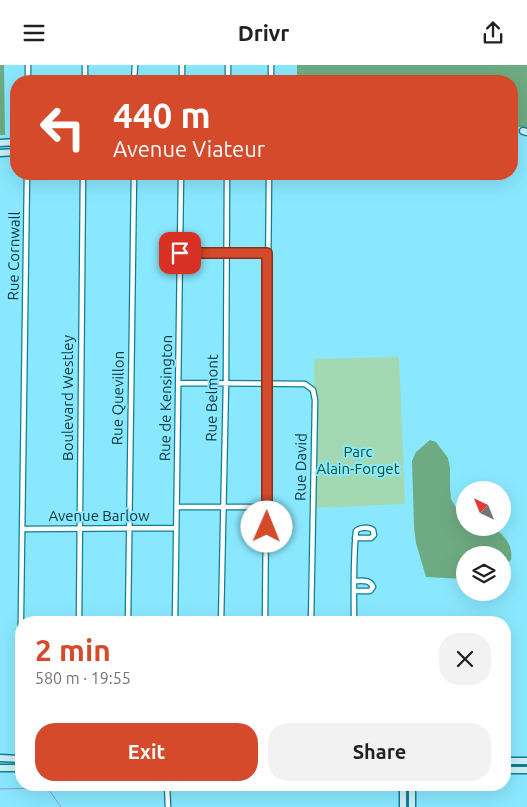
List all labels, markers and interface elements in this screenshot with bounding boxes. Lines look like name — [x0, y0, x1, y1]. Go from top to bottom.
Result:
icon: menu — [20, 19, 48, 47]
icon: share — [479, 19, 507, 47]
text: Drivr — [238, 20, 289, 45]
icon: left — [30, 95, 95, 160]
text: 440 m — [113, 95, 211, 135]
text: Avenue Viateur — [113, 136, 265, 161]
street label: Rue Cornwall — [4, 211, 23, 301]
pin — [159, 232, 201, 274]
icon: arrive — [166, 239, 194, 267]
street label: Boulevard Westley — [59, 335, 76, 461]
street label: Rue de Kensington — [156, 335, 175, 461]
street label: Rue Quevillon — [108, 351, 127, 445]
street label: Rue Belmont — [202, 354, 221, 442]
street label: Rue David — [291, 433, 310, 501]
park label: Parc Alain-Forget — [316, 443, 400, 477]
north arrow — [456, 481, 511, 536]
map controls — [456, 481, 511, 601]
position arrow — [240, 500, 292, 552]
street label: Avenue Barlow — [48, 507, 150, 524]
button: layers — [456, 546, 511, 601]
text: 2 min — [35, 633, 111, 667]
button: close — [439, 633, 491, 685]
text: 580 m · 19:55 — [35, 669, 131, 687]
button: Exit — [35, 723, 258, 781]
button: Share — [268, 723, 491, 781]

